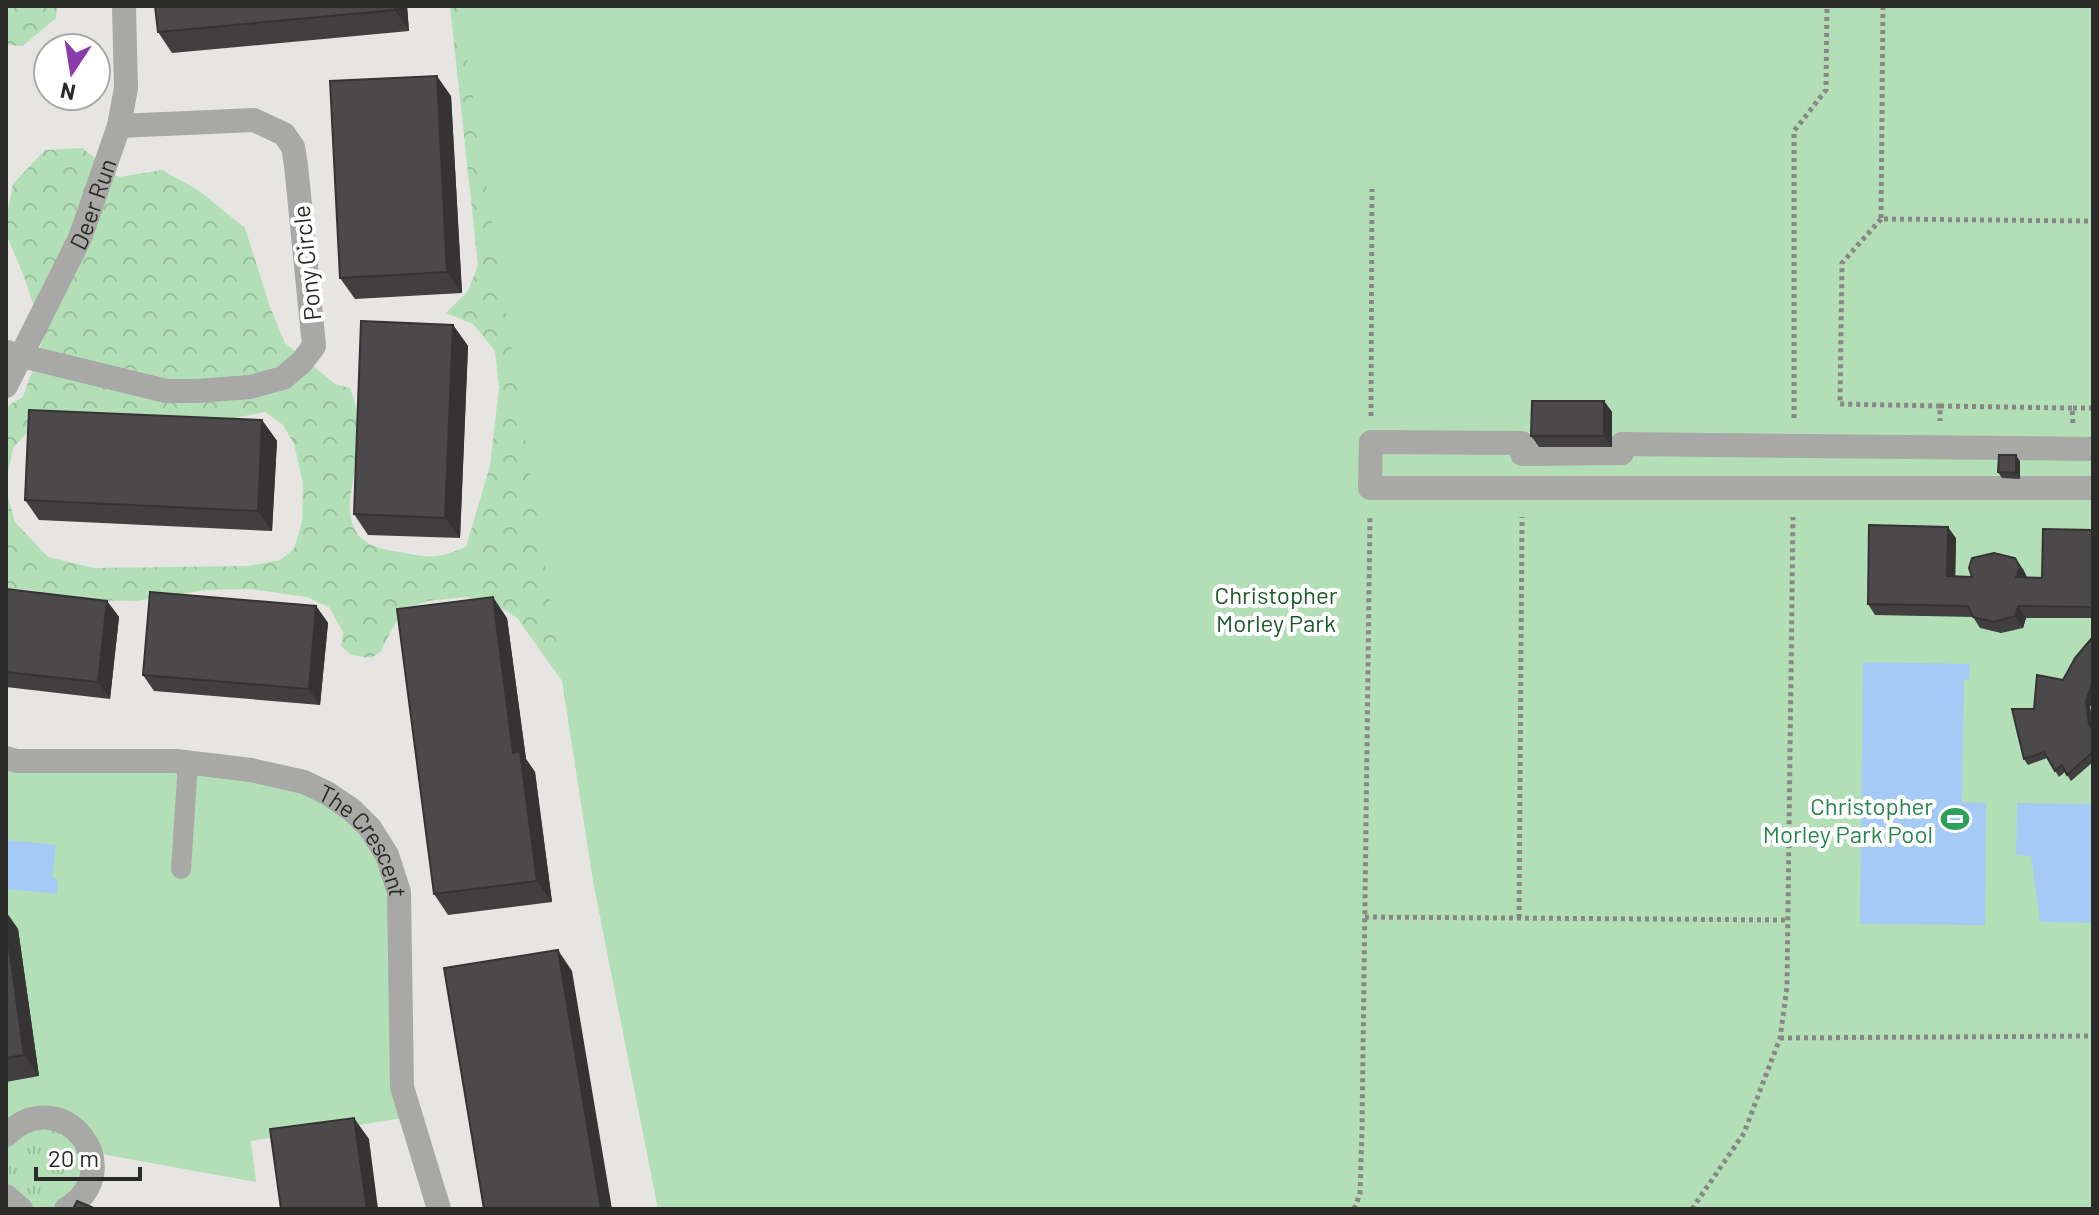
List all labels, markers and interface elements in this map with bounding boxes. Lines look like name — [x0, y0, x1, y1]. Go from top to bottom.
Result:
north arrow — [32, 32, 112, 112]
text: N — [58, 78, 77, 107]
street label: Deer Run — [62, 154, 121, 254]
street label: Pony Circle — [286, 204, 326, 322]
park label: Christopher Morley Park — [1215, 580, 1338, 637]
street label: The Crescent — [315, 777, 414, 897]
place label: Christopher Morley Park Pool — [1763, 791, 1933, 848]
sports icon: Christopher Morley Park Pool — [1940, 804, 1970, 834]
scale bar — [36, 1131, 140, 1181]
text: 20 m — [48, 1143, 99, 1172]

